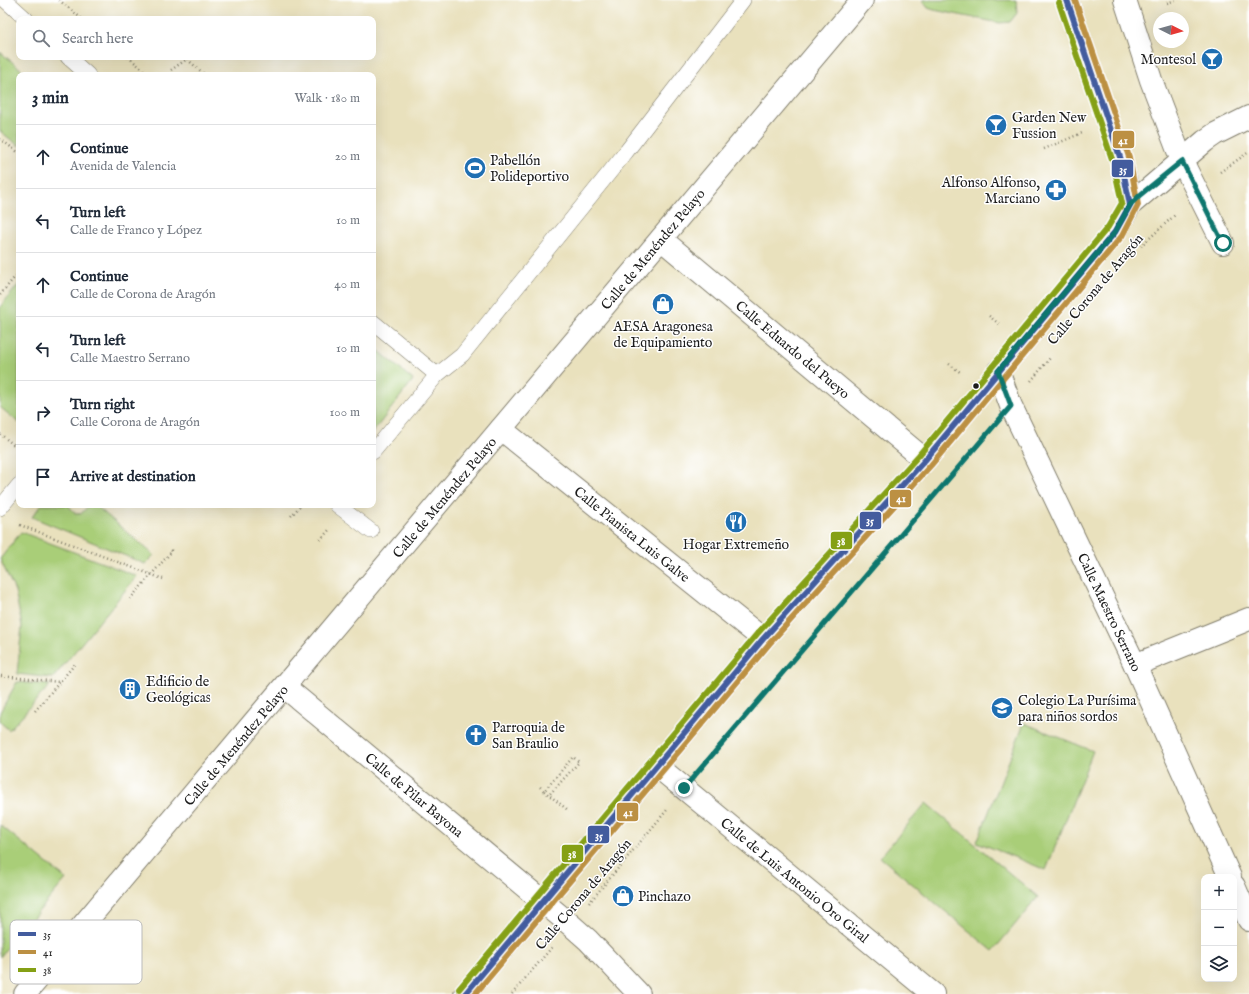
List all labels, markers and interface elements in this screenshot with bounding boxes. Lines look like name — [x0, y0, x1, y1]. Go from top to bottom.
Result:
north arrow — [1153, 12, 1189, 48]
search box — [16, 16, 376, 60]
icon: search — [30, 27, 52, 49]
text: Search here — [62, 29, 133, 48]
bar icon: Montesol — [1199, 46, 1225, 72]
place label: Montesol — [1141, 51, 1196, 69]
text: 3 min — [32, 88, 69, 109]
text: Walk · 180 m — [295, 90, 360, 107]
place label: Garden New Fussion — [1012, 109, 1087, 143]
bar icon: Garden New Fussion — [983, 112, 1009, 138]
line badge: 41 — [1112, 130, 1135, 149]
text: 41 — [1117, 134, 1128, 148]
text: Continue — [70, 139, 128, 158]
icon: ahead — [32, 146, 54, 168]
text: 20 m — [335, 148, 360, 165]
place label: Pabellón Polideportivo — [490, 152, 570, 186]
sports icon: Pabellón Polideportivo — [462, 155, 488, 181]
text: Avenida de Valencia — [70, 158, 176, 175]
line badge: 35 — [1111, 159, 1134, 178]
text: 35 — [1119, 163, 1127, 177]
place label: Alfonso Alfonso, Marciano — [941, 174, 1040, 208]
pharmacy icon: Alfonso Alfonso, Marciano — [1043, 177, 1069, 203]
street label: Calle de Menéndez Pelayo — [597, 185, 710, 314]
text: Turn left — [70, 203, 126, 222]
icon: left — [32, 210, 54, 232]
text: 10 m — [336, 212, 360, 229]
text: Calle de Franco y López — [70, 222, 202, 239]
street label: Calle Corona de Aragón — [1044, 230, 1148, 349]
route start — [1214, 234, 1232, 252]
text: Continue — [70, 267, 128, 286]
icon: ahead — [32, 274, 54, 296]
text: 40 m — [334, 276, 360, 293]
text: Calle de Corona de Aragón — [70, 286, 216, 303]
shop icon: AESA Aragonesa de Equipamiento — [650, 291, 676, 317]
street label: Calle Eduardo del Pueyo — [731, 297, 853, 403]
place label: AESA Aragonesa de Equipamiento — [612, 318, 714, 352]
text: Turn left — [70, 331, 126, 350]
icon: left — [32, 338, 54, 360]
text: 10 m — [336, 340, 360, 357]
text: Calle Maestro Serrano — [70, 350, 190, 367]
unlabelled marker — [971, 381, 981, 391]
text: Turn right — [70, 395, 135, 414]
icon: right — [32, 402, 54, 424]
text: 100 m — [330, 404, 360, 421]
text: Calle Corona de Aragón — [70, 414, 200, 431]
street label: Calle de Menéndez Pelayo — [389, 433, 501, 562]
icon: arrive — [32, 466, 54, 488]
text: Arrive at destination — [70, 467, 196, 486]
street label: Calle Pianista Luis Galve — [570, 483, 694, 587]
line badge: 41 — [889, 489, 912, 508]
text: 41 — [895, 492, 906, 506]
restaurant icon: Hogar Extremeño — [723, 509, 749, 535]
line badge: 35 — [859, 511, 882, 530]
text: 35 — [866, 514, 874, 528]
line badge: 38 — [830, 531, 853, 550]
text: 38 — [837, 535, 845, 549]
place label: Hogar Extremeño — [683, 536, 790, 554]
street label: Calle Maestro Serrano — [1073, 550, 1145, 675]
place label: Edificio de Geológicas — [146, 673, 211, 707]
building icon: Edificio de Geológicas — [117, 676, 143, 702]
street label: Calle de Menéndez Pelayo — [180, 681, 293, 810]
place label: Colegio La Purísima para niños sordos — [1018, 692, 1137, 726]
school or university icon: Colegio La Purísima para niños sordos — [989, 695, 1015, 721]
place label: Parroquia de San Braulio — [492, 719, 565, 753]
church icon: Parroquia de San Braulio — [463, 722, 489, 748]
street label: Calle de Pilar Bayona — [361, 749, 468, 842]
route end — [675, 779, 693, 797]
line badge: 41 — [616, 802, 639, 822]
text: 41 — [622, 806, 633, 820]
street label: Calle de Luis Antonio Oro Giral — [716, 814, 872, 947]
line badge: 35 — [587, 825, 610, 844]
text: 35 — [595, 829, 603, 843]
street label: Calle Corona de Aragón — [532, 835, 636, 954]
line badge: 38 — [561, 844, 584, 863]
text: 38 — [568, 848, 576, 862]
map controls — [1201, 874, 1237, 982]
button: + — [1201, 874, 1237, 910]
shop icon: Pinchazo — [610, 883, 636, 909]
place label: Pinchazo — [638, 888, 691, 906]
button: − — [1201, 910, 1237, 946]
legend — [10, 920, 142, 984]
text: 35 — [43, 928, 51, 942]
text: 41 — [43, 946, 53, 960]
button: layers — [1201, 946, 1237, 982]
text: 38 — [43, 964, 51, 978]

